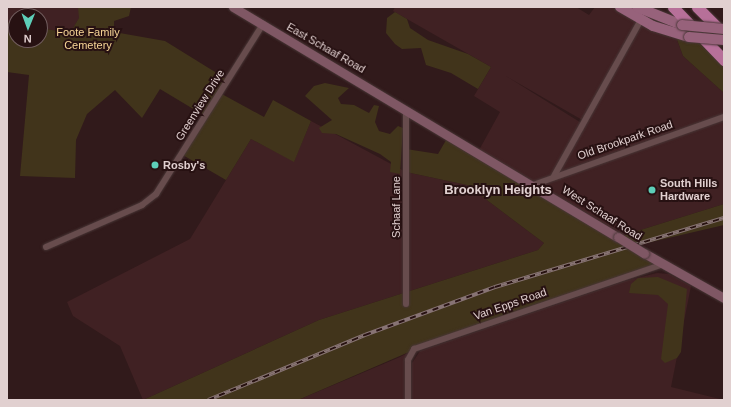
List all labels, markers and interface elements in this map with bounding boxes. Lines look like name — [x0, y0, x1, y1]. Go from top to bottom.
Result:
north arrow — [8, 8, 48, 48]
street label: East Schaaf Road — [284, 20, 368, 76]
park label: Foote Family Cemetery — [56, 26, 120, 52]
text: N — [24, 33, 32, 45]
street label: Greenview Drive — [173, 67, 227, 143]
street label: Old Brookpark Road — [576, 118, 674, 162]
place label: Rosby's — [163, 158, 205, 172]
marker: Rosby's — [150, 160, 160, 170]
street label: Schaaf Lane — [389, 176, 403, 238]
place label: South Hills Hardware — [660, 177, 717, 203]
district label: Brooklyn Heights — [444, 182, 552, 198]
street label: West Schaaf Road — [560, 183, 644, 243]
marker: South Hills Hardware — [647, 185, 657, 195]
street label: Van Epps Road — [472, 285, 548, 323]

